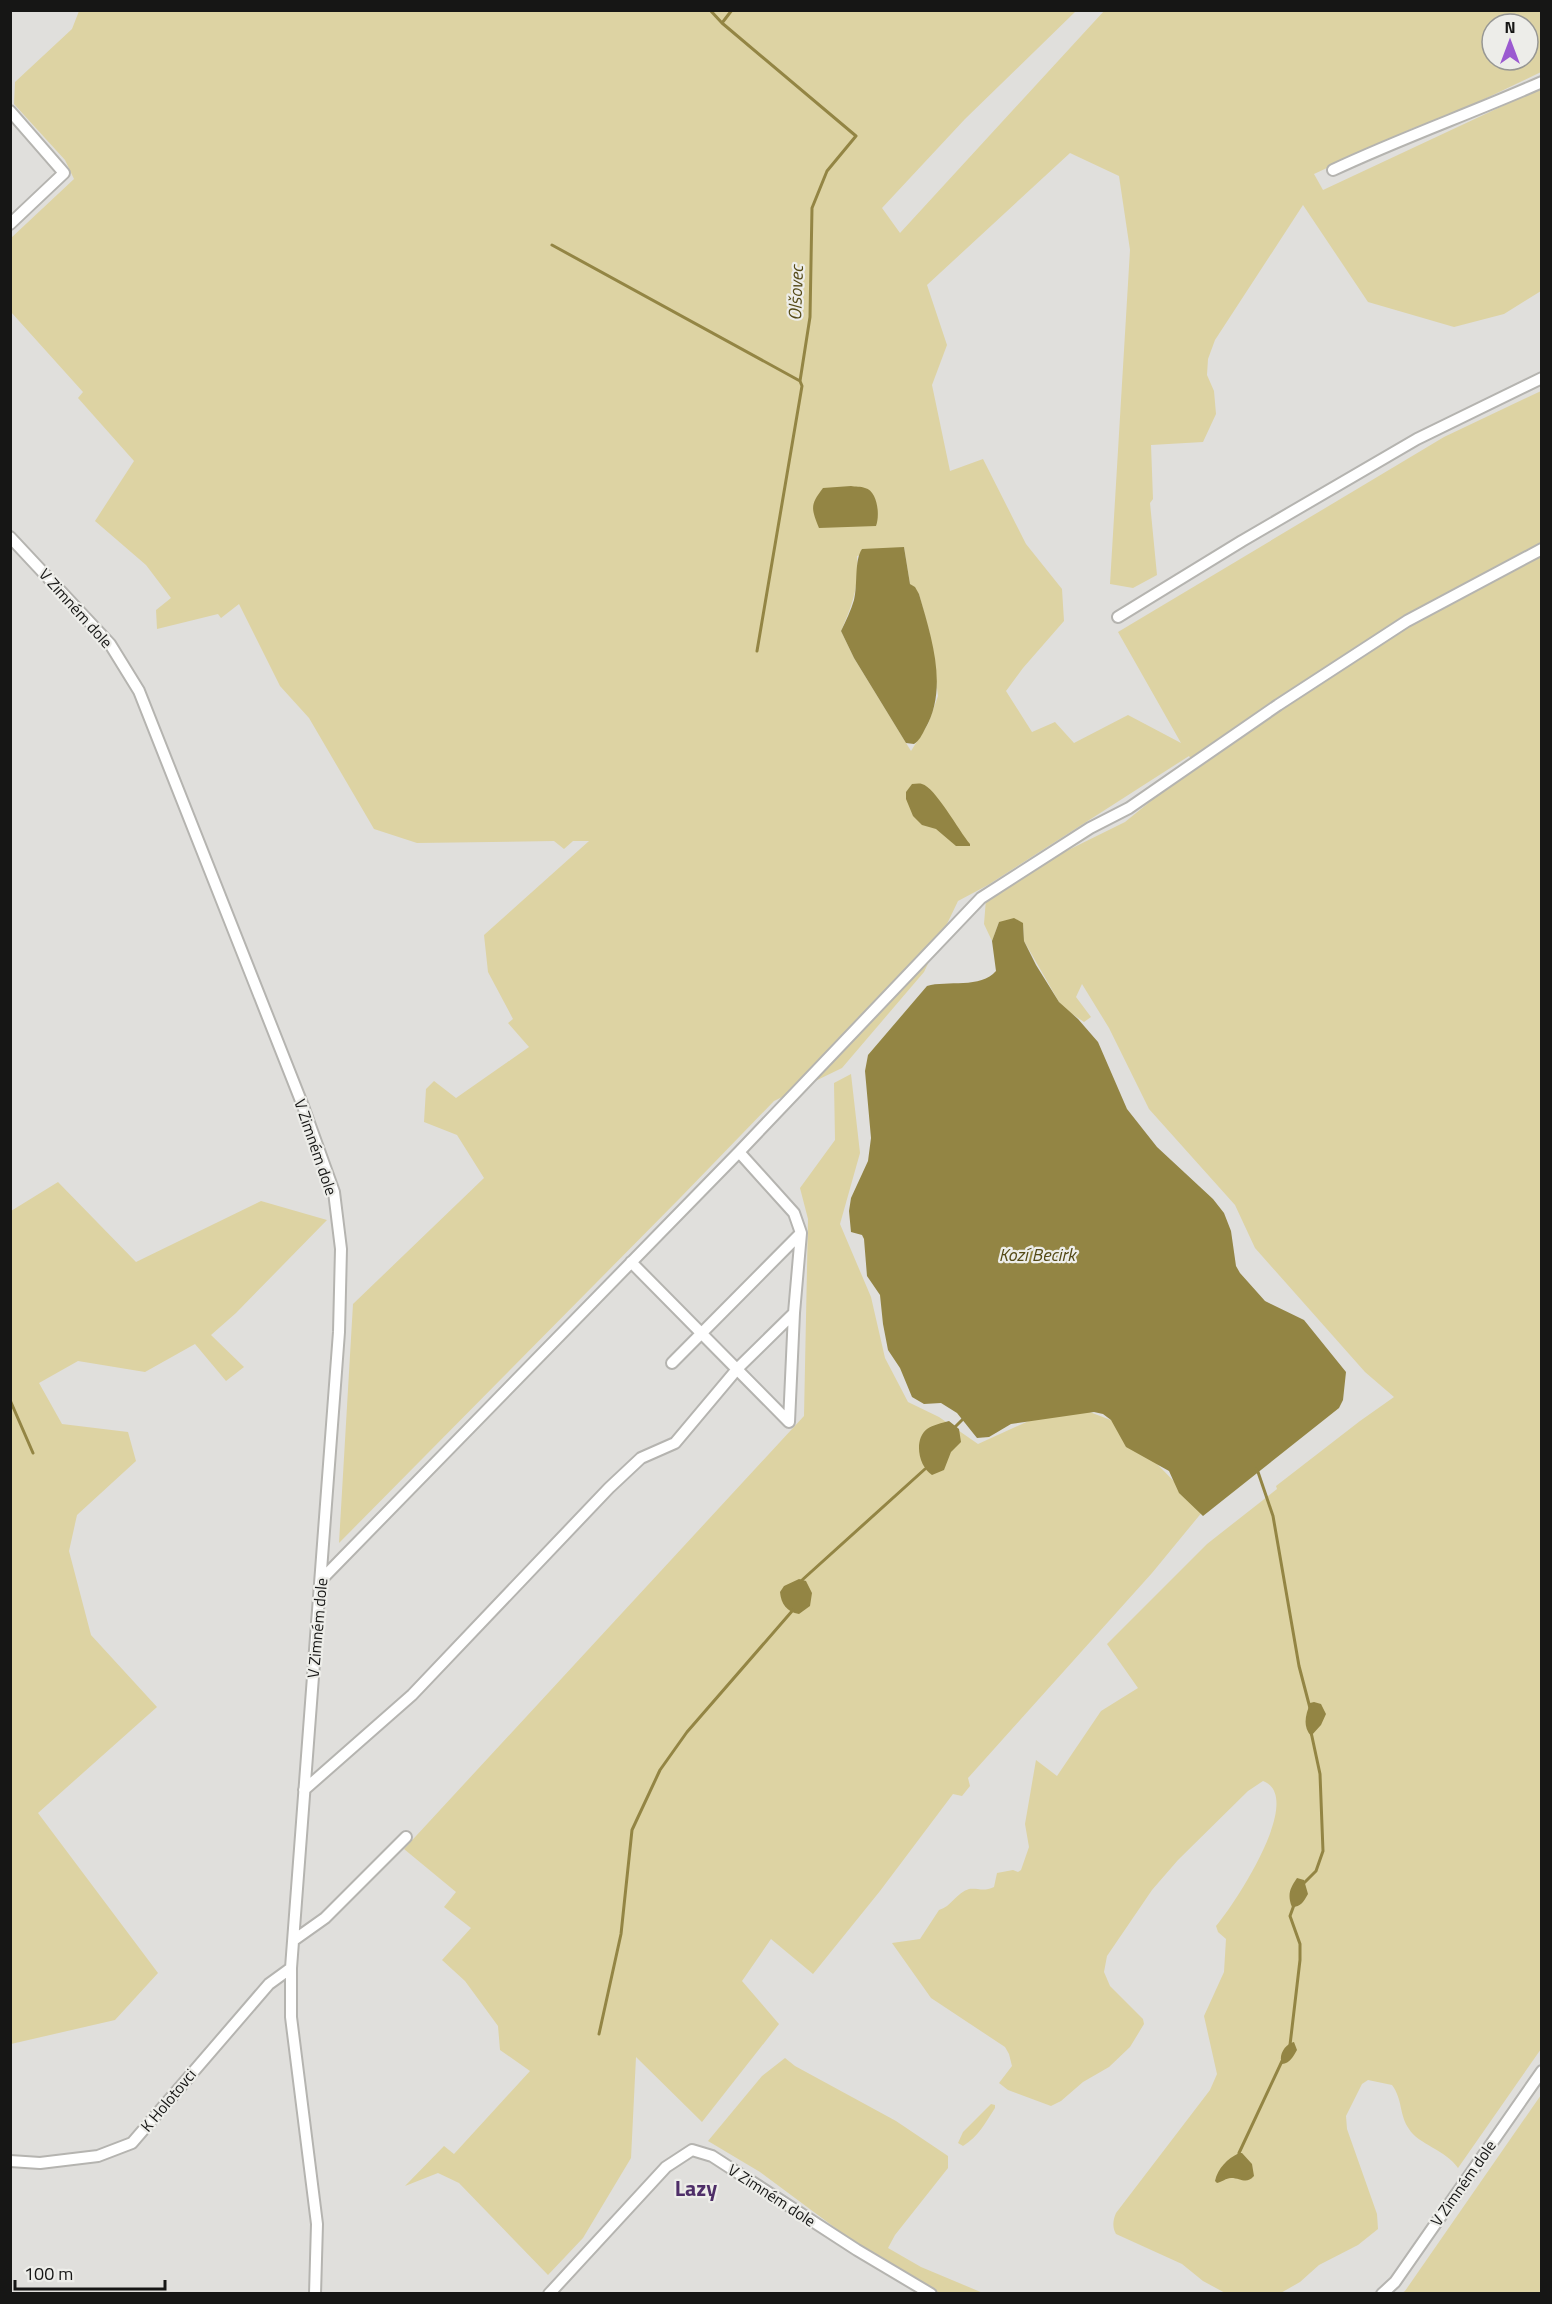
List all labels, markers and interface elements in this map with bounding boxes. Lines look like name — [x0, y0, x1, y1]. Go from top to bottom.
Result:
north arrow — [1480, 12, 1540, 72]
text: N — [1504, 15, 1516, 39]
water label: Olšovec — [781, 263, 810, 321]
street label: V Zimném dole — [33, 563, 119, 653]
street label: V Zimném dole — [288, 1096, 344, 1198]
water label: Kozí Becirk — [999, 1241, 1077, 1268]
street label: V Zimném dole — [301, 1577, 333, 1679]
street label: K Holotovci — [134, 2063, 202, 2137]
street label: V Zimném dole — [1424, 2135, 1502, 2231]
street label: V Zimném dole — [723, 2158, 821, 2232]
district label: Lazy — [675, 2171, 717, 2205]
scale bar — [15, 2253, 165, 2291]
text: 100 m — [24, 2260, 73, 2287]

